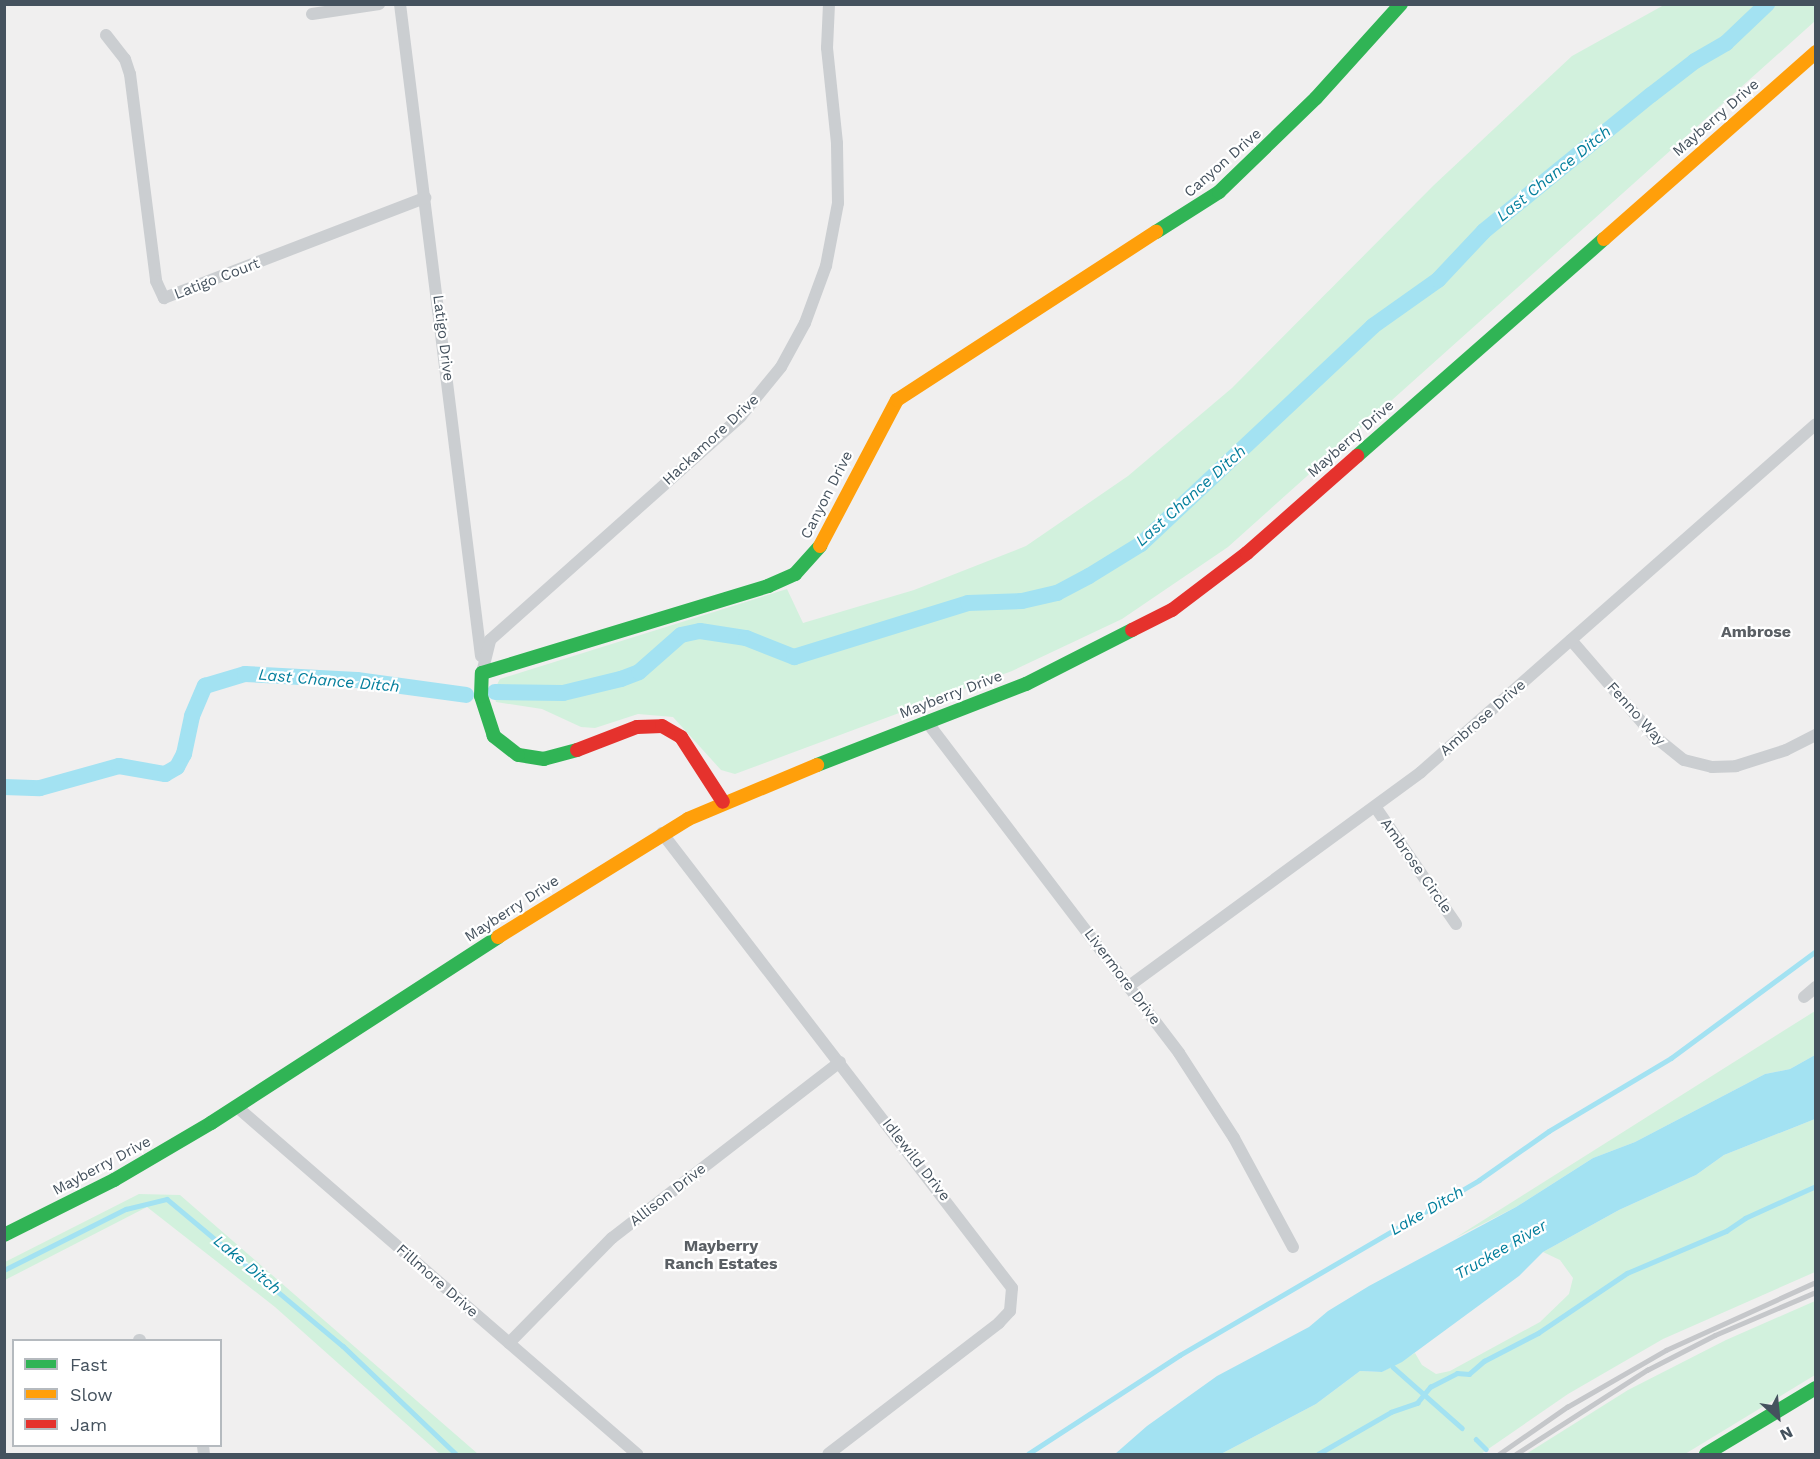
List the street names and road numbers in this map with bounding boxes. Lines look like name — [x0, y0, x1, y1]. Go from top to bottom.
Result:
street label: Mayberry Drive — [1669, 75, 1763, 161]
street label: Canyon Drive — [1181, 125, 1265, 201]
street label: Latigo Court — [172, 254, 262, 304]
street label: Latigo Drive — [429, 294, 457, 382]
street label: Hackamore Drive — [659, 391, 763, 489]
street label: Mayberry Drive — [1304, 396, 1398, 482]
street label: Canyon Drive — [797, 448, 857, 542]
street label: Mayberry Drive — [897, 667, 1005, 723]
street label: Ambrose Drive — [1437, 676, 1529, 760]
street label: Fenno Way — [1603, 679, 1669, 749]
street label: Ambrose Circle — [1377, 815, 1455, 917]
street label: Mayberry Drive — [461, 872, 563, 946]
street label: Livermore Drive — [1080, 925, 1164, 1029]
street label: Idlewild Drive — [878, 1115, 954, 1205]
street label: Mayberry Drive — [50, 1132, 154, 1200]
street label: Allison Drive — [626, 1160, 710, 1230]
street label: Fillmore Drive — [392, 1241, 482, 1321]

